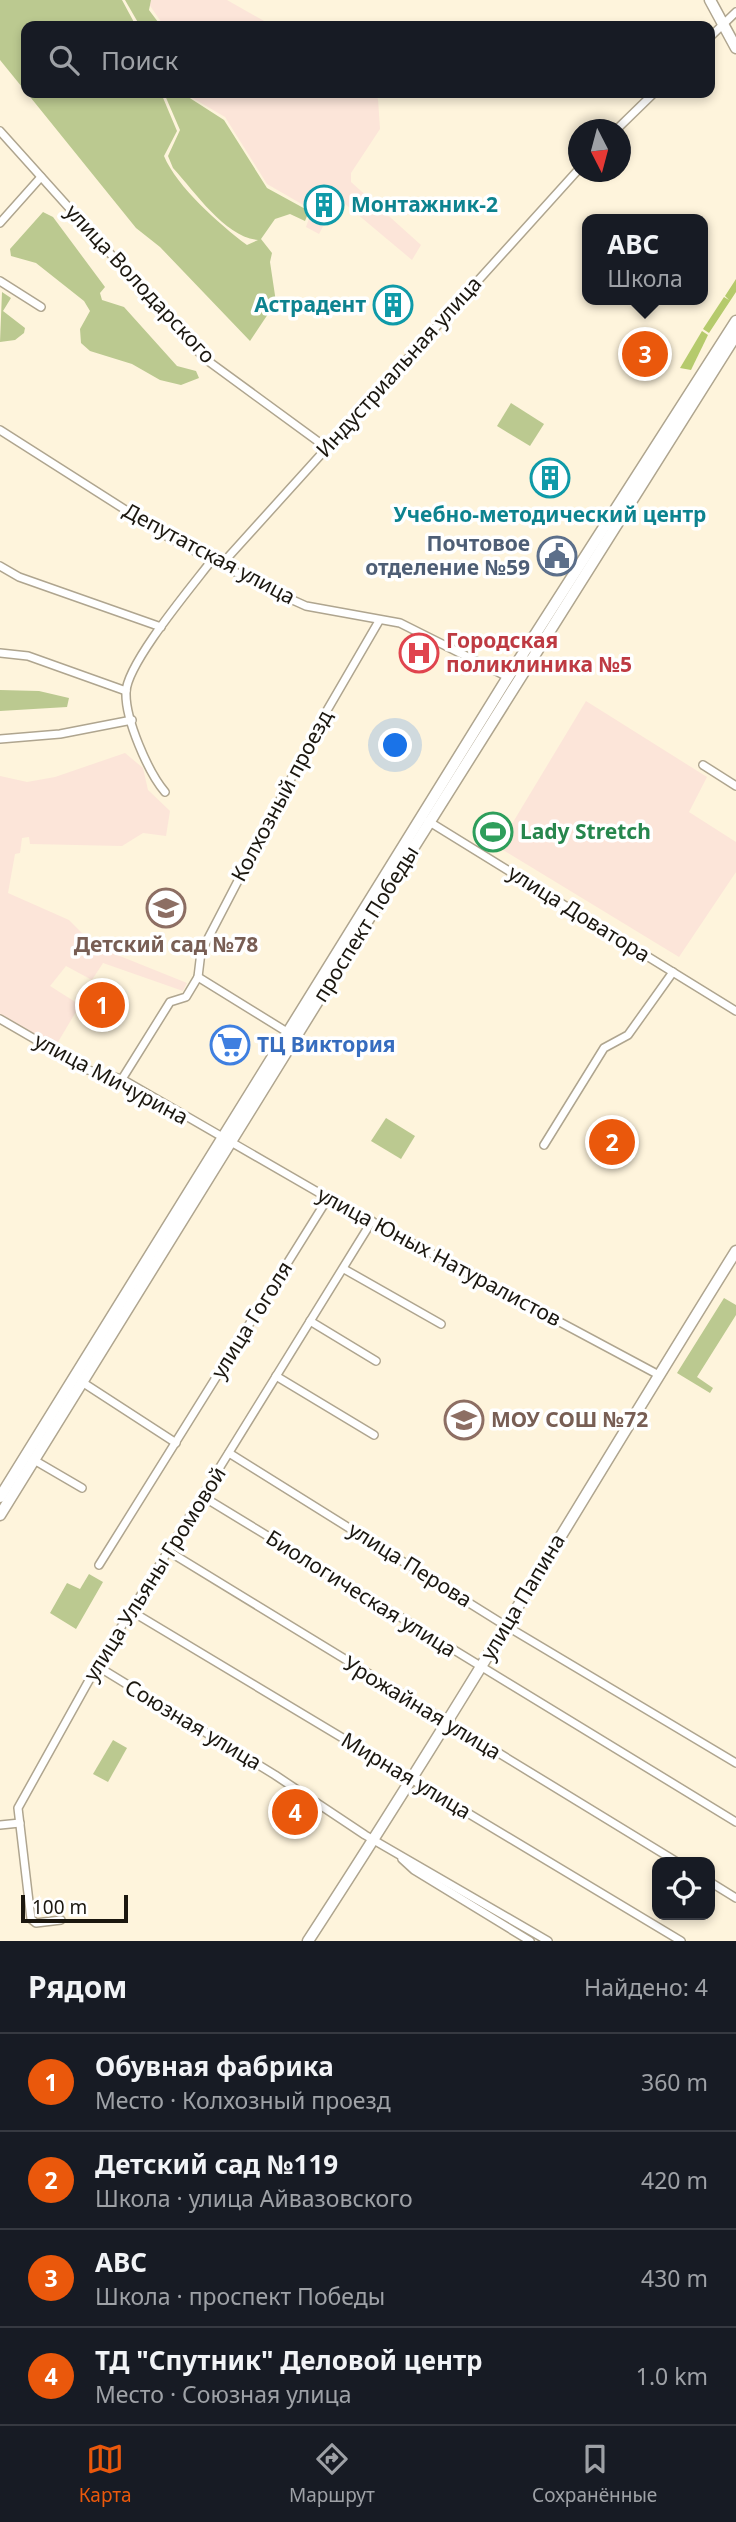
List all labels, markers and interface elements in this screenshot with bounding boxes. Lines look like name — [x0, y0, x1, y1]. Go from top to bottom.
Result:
search box — [21, 21, 715, 98]
icon: search — [45, 41, 83, 79]
text: Поиск — [101, 42, 178, 78]
north arrow — [568, 119, 631, 182]
building icon: Монтажник-2 — [303, 184, 345, 226]
place label: Монтажник-2 — [351, 190, 498, 218]
street label: улица Володарского — [60, 198, 222, 369]
popup — [582, 214, 708, 305]
text: АВС — [607, 226, 659, 262]
text: Школа — [607, 262, 683, 294]
street label: Индустриальная улица — [309, 270, 487, 463]
building icon: Астрадент — [372, 284, 414, 326]
place label: Астрадент — [254, 290, 366, 318]
pin: 3 — [622, 328, 668, 380]
building icon: Учебно-методический центр — [529, 457, 571, 499]
street label: Депутатская улица — [119, 496, 300, 610]
place label: Учебно-методический центр — [394, 500, 706, 528]
place label: Почтовое отделение №59 — [365, 529, 530, 581]
public building icon: Почтовое отделение №59 — [536, 535, 578, 577]
place label: Городская поликлиника №5 — [446, 626, 632, 678]
hospital icon: Городская поликлиника №5 — [398, 632, 440, 674]
street label: Колхозный проезд — [224, 705, 338, 886]
your location — [378, 728, 412, 762]
sports icon: Lady Stretch — [472, 811, 514, 853]
place label: Lady Stretch — [520, 817, 651, 845]
street label: проспект Победы — [306, 840, 425, 1007]
street label: улица Доватора — [503, 858, 656, 968]
school or university icon: Детский сад №78 — [145, 887, 187, 929]
place label: Детский сад №78 — [74, 930, 258, 958]
pin: 1 — [79, 979, 125, 1031]
supermarket icon: ТЦ Виктория — [209, 1024, 251, 1066]
street label: улица Мичурина — [30, 1026, 193, 1131]
place label: ТЦ Виктория — [257, 1030, 396, 1058]
pin: 2 — [589, 1116, 635, 1168]
street label: улица Юных Натуралистов — [313, 1180, 566, 1332]
street label: улица Гоголя — [204, 1256, 298, 1383]
school or university icon: МОУ СОШ №72 — [443, 1399, 485, 1441]
place label: МОУ СОШ №72 — [491, 1405, 648, 1433]
street label: улица Ульяны Громовой — [77, 1461, 232, 1686]
street label: улица Перова — [343, 1515, 478, 1613]
street label: Биологическая улица — [261, 1523, 462, 1663]
street label: улица Папина — [473, 1528, 571, 1665]
street label: Урожайная улица — [338, 1649, 507, 1765]
street label: Союзная улица — [120, 1672, 267, 1776]
street label: Мирная улица — [336, 1725, 477, 1825]
pin: 4 — [272, 1786, 318, 1838]
map controls — [652, 1857, 715, 1920]
button: locate — [652, 1857, 715, 1920]
scale bar — [21, 1892, 128, 1924]
text: 100 m — [32, 1894, 87, 1920]
text: Рядом — [28, 1966, 127, 2007]
text: Найдено: 4 — [584, 1971, 708, 2003]
text: Обувная фабрика — [95, 2048, 334, 2084]
text: 1 — [44, 2066, 58, 2098]
text: 360 m — [641, 2066, 708, 2098]
text: Место · Колхозный проезд — [95, 2084, 391, 2116]
text: Детский сад №119 — [95, 2146, 338, 2182]
text: 2 — [44, 2164, 58, 2196]
text: 420 m — [641, 2164, 708, 2196]
text: Школа · улица Айвазовского — [95, 2182, 413, 2214]
text: АВС — [95, 2244, 147, 2280]
text: 3 — [44, 2262, 58, 2294]
text: 430 m — [641, 2262, 708, 2294]
text: Школа · проспект Победы — [95, 2280, 385, 2312]
text: ТД "Спутник" Деловой центр — [95, 2342, 483, 2378]
text: 4 — [44, 2360, 58, 2392]
text: 1.0 km — [636, 2360, 708, 2392]
text: Место · Союзная улица — [95, 2378, 351, 2410]
tab: Карта — [79, 2440, 132, 2508]
tab: Маршрут — [289, 2440, 375, 2508]
tab: Сохранённые — [532, 2440, 657, 2508]

